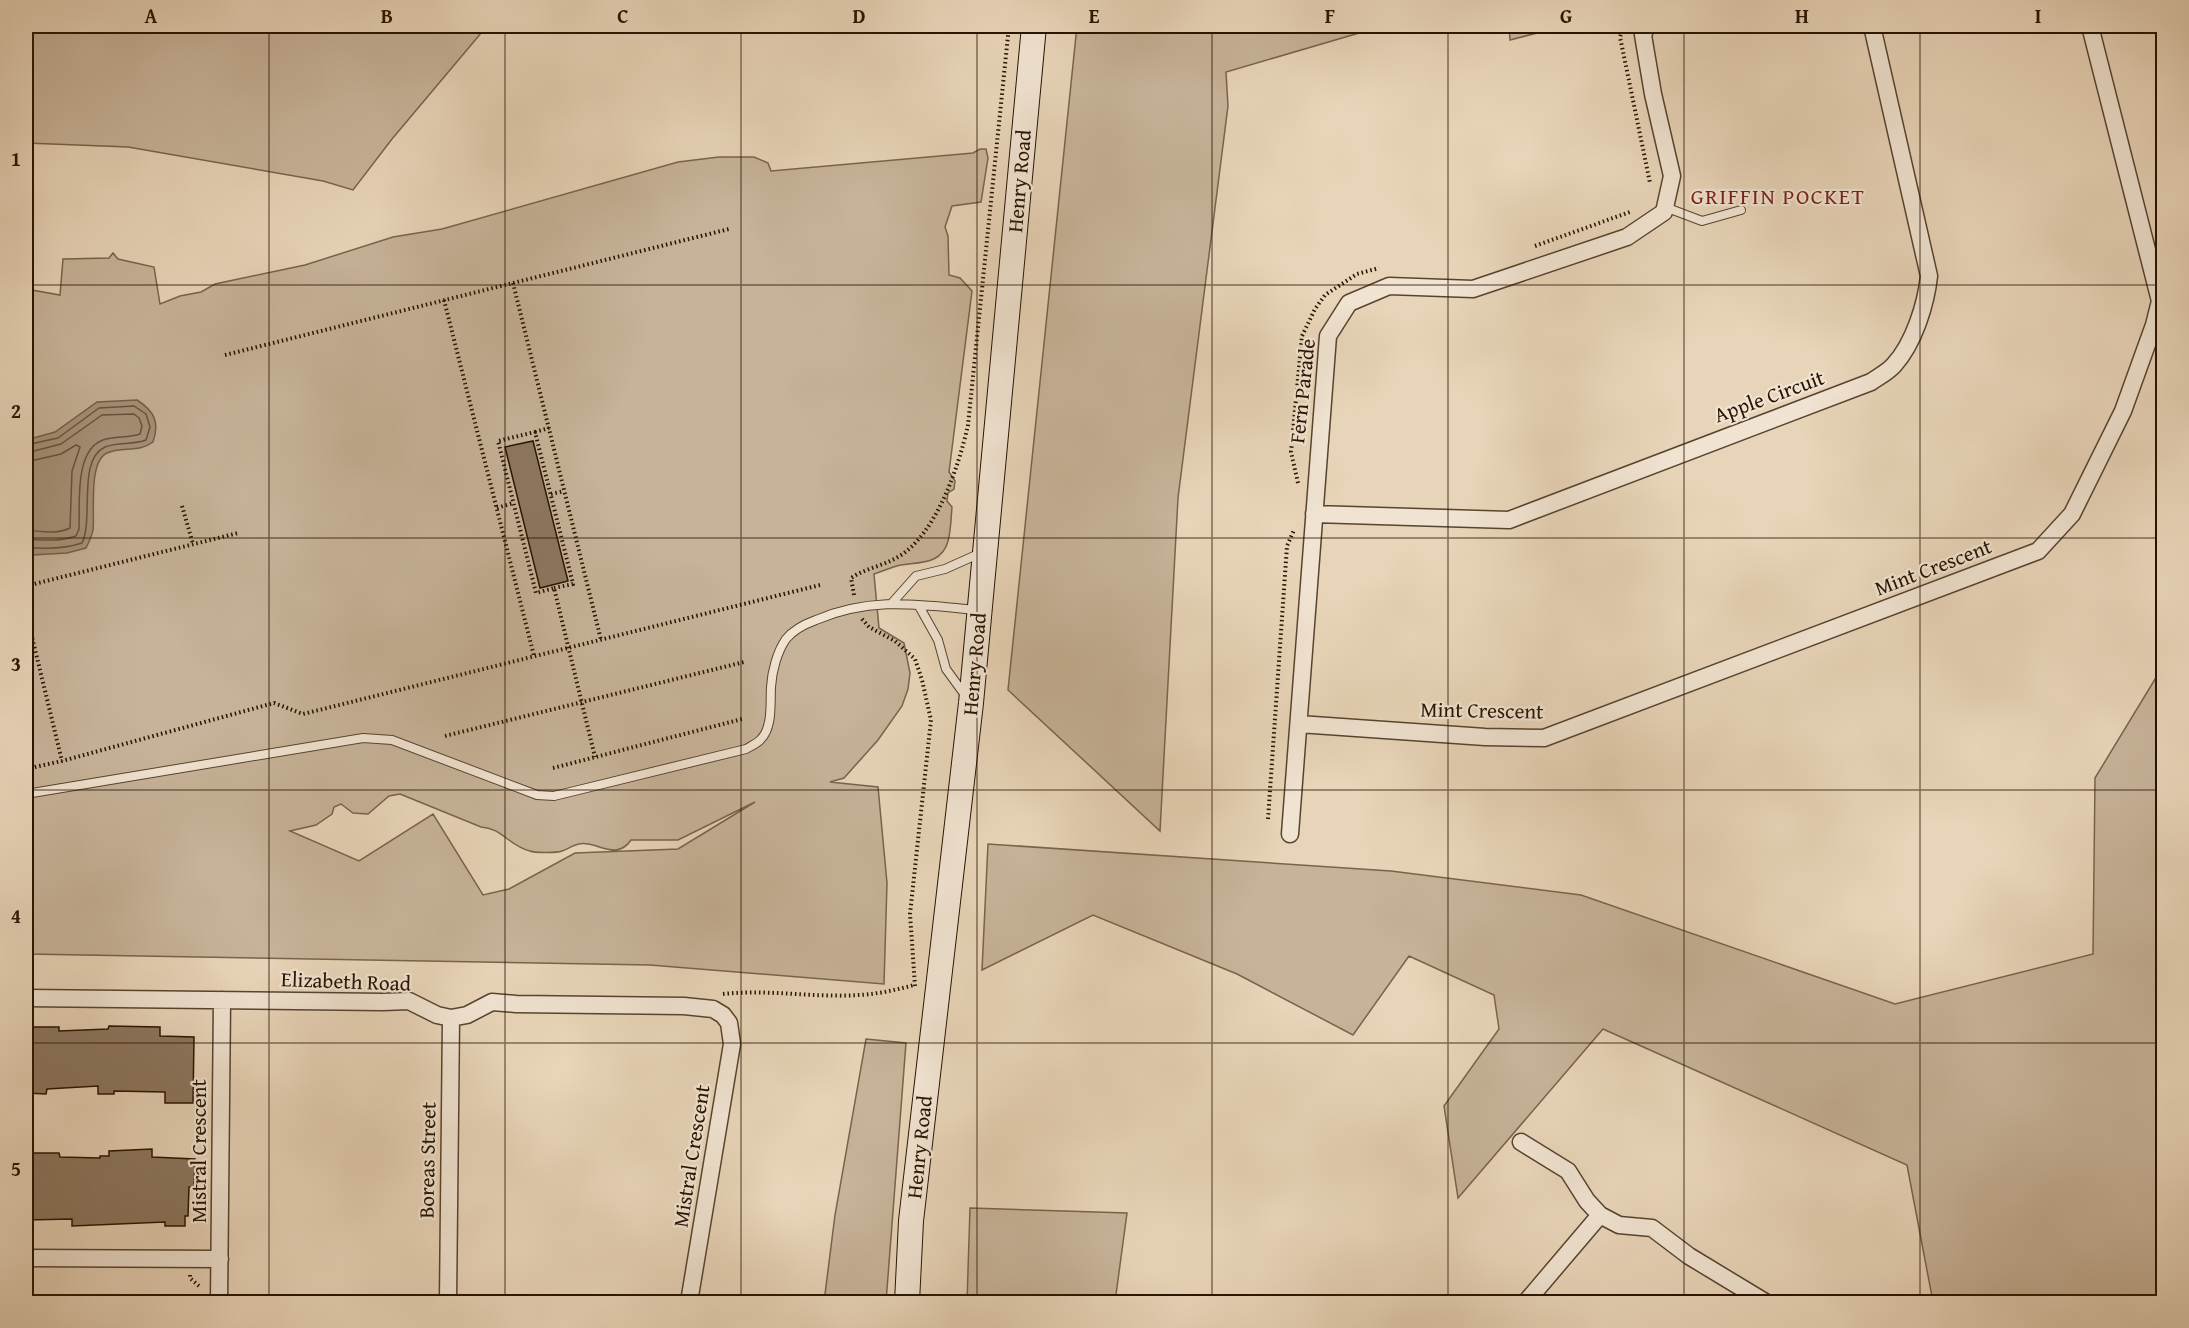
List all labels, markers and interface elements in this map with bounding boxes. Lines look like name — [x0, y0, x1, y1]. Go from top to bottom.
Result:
text: A — [145, 1, 158, 30]
text: B — [381, 1, 393, 30]
text: C — [617, 1, 629, 30]
text: D — [852, 1, 866, 30]
text: E — [1089, 1, 1100, 30]
text: F — [1325, 1, 1335, 30]
text: G — [1560, 1, 1572, 30]
text: H — [1795, 1, 1809, 30]
text: I — [2035, 1, 2041, 30]
street label: Henry Road — [999, 127, 1039, 234]
text: 1 — [11, 144, 21, 173]
district label: GRIFFIN POCKET — [1691, 180, 1865, 212]
street label: Fern Parade — [1281, 337, 1323, 445]
street label: Apple Circuit — [1709, 362, 1829, 430]
text: 2 — [11, 396, 21, 425]
street label: Mint Crescent — [1870, 530, 1997, 604]
street label: Henry Road — [954, 610, 994, 717]
text: 3 — [11, 649, 21, 678]
street label: Mint Crescent — [1420, 693, 1544, 727]
text: 4 — [11, 901, 21, 930]
street label: Elizabeth Road — [280, 963, 412, 999]
street label: Mistral Crescent — [183, 1078, 214, 1223]
street label: Mistral Crescent — [664, 1082, 718, 1230]
street label: Henry Road — [898, 1093, 940, 1200]
street label: Boreas Street — [410, 1101, 444, 1219]
text: 5 — [11, 1154, 21, 1183]

